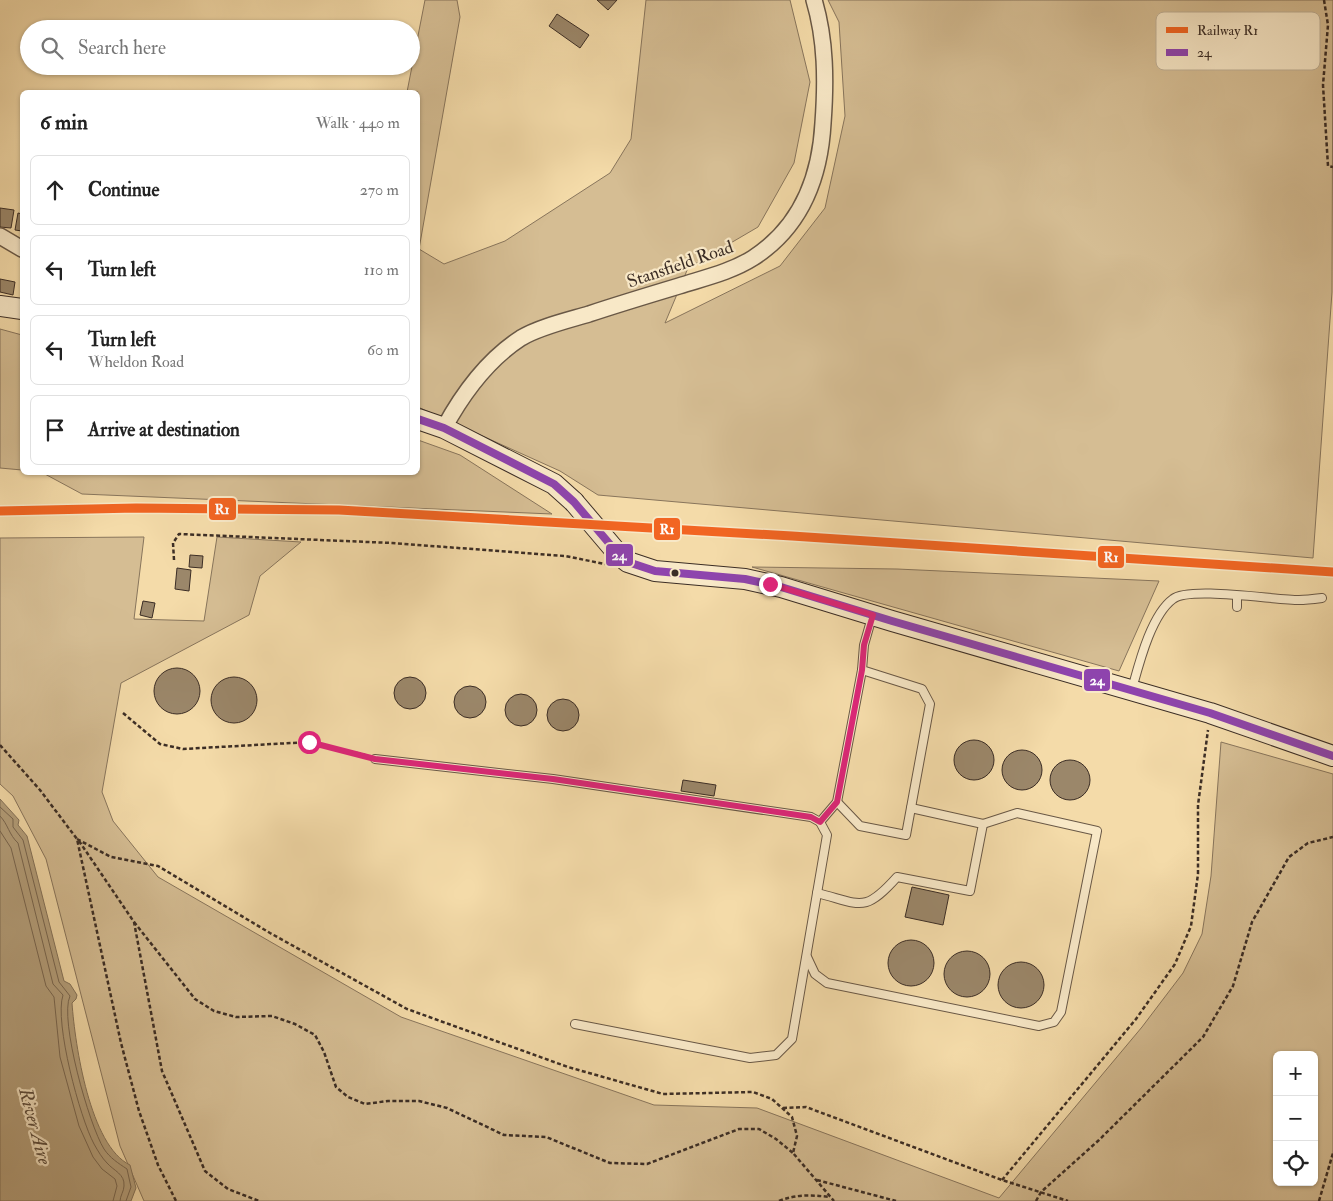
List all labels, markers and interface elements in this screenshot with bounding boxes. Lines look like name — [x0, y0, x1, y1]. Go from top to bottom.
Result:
legend — [1156, 12, 1320, 70]
search box — [20, 20, 420, 75]
text: Railway R1 — [1197, 22, 1258, 40]
icon: search — [38, 34, 66, 62]
text: Search here — [78, 36, 166, 60]
text: 24 — [1197, 44, 1213, 61]
text: 6 min — [40, 109, 88, 136]
text: Walk · 440 m — [316, 113, 400, 133]
icon: ahead — [41, 176, 69, 204]
text: Continue — [88, 178, 159, 202]
text: 270 m — [360, 180, 399, 200]
street label: Stansfield Road — [624, 235, 736, 293]
icon: left — [41, 256, 69, 284]
text: Turn left — [88, 258, 156, 282]
text: 110 m — [364, 260, 399, 280]
text: Turn left — [88, 328, 156, 352]
icon: left — [41, 336, 69, 364]
text: 60 m — [367, 340, 399, 360]
text: Wheldon Road — [88, 352, 184, 372]
icon: arrive — [41, 416, 69, 444]
text: Arrive at destination — [88, 418, 240, 442]
line badge: R1 — [208, 497, 237, 521]
text: R1 — [214, 501, 230, 518]
line badge: R1 — [653, 517, 681, 541]
text: R1 — [659, 521, 675, 538]
line badge: 24 — [605, 543, 634, 567]
line badge: R1 — [1097, 545, 1125, 569]
text: 24 — [612, 547, 628, 564]
text: R1 — [1103, 549, 1119, 566]
unlabelled marker — [670, 568, 680, 578]
route end — [759, 573, 782, 596]
line badge: 24 — [1083, 668, 1111, 692]
text: 24 — [1090, 672, 1106, 689]
route start — [298, 731, 321, 754]
map controls — [1273, 1051, 1318, 1186]
button: + — [1273, 1051, 1318, 1096]
water label: River Aire — [13, 1084, 57, 1168]
button: − — [1273, 1096, 1318, 1141]
button: locate — [1273, 1141, 1318, 1186]

